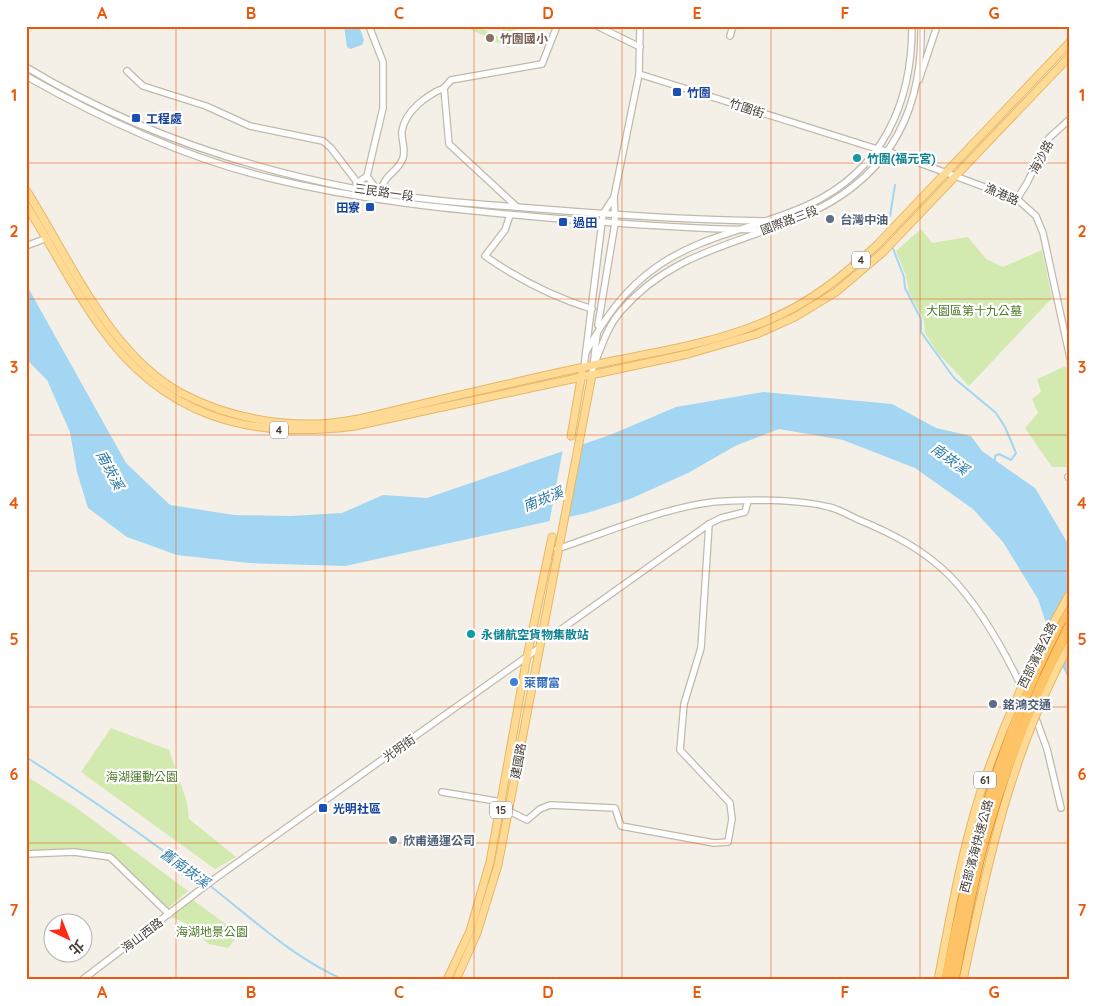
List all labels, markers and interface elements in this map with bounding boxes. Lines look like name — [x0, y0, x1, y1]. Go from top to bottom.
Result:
text: A — [97, 3, 108, 23]
text: B — [246, 3, 256, 23]
text: C — [394, 3, 404, 23]
text: D — [542, 3, 554, 23]
text: E — [692, 3, 702, 23]
text: F — [841, 3, 850, 23]
text: G — [988, 3, 1000, 23]
place label: 竹圍國小 — [500, 31, 548, 46]
marker: 竹圍國小 — [484, 32, 496, 44]
text: 1 — [11, 85, 17, 105]
place label: 竹圍 — [687, 85, 711, 100]
text: 1 — [1079, 85, 1085, 105]
marker: 竹圍 — [671, 86, 683, 98]
street label: 竹圍街 — [728, 95, 766, 121]
place label: 工程處 — [146, 111, 182, 126]
marker: 工程處 — [130, 112, 142, 124]
street label: 海沙路 — [1026, 138, 1056, 176]
place label: 竹圍(福元宮) — [867, 151, 936, 166]
marker: 竹圍(福元宮) — [851, 152, 863, 164]
street label: 三民路一段 — [353, 180, 415, 204]
street label: 漁港路 — [982, 180, 1022, 208]
place label: 田寮 — [336, 200, 360, 215]
marker: 田寮 — [364, 201, 376, 213]
street label: 國際路三段 — [758, 202, 820, 238]
place label: 台灣中油 — [840, 212, 888, 227]
marker: 台灣中油 — [824, 213, 836, 225]
place label: 過田 — [573, 215, 597, 230]
marker: 過田 — [557, 216, 569, 228]
text: 2 — [9, 221, 19, 241]
text: 2 — [1077, 221, 1087, 241]
road number: 4 — [852, 252, 870, 268]
park label: 大園區第十九公墓 — [926, 303, 1022, 318]
text: 3 — [10, 357, 18, 377]
text: 3 — [1078, 357, 1086, 377]
road number: 4 — [270, 422, 288, 438]
water label: 南崁溪 — [928, 439, 974, 480]
water label: 南崁溪 — [92, 447, 129, 495]
water label: 南崁溪 — [520, 482, 568, 515]
text: 4 — [9, 493, 19, 513]
text: 4 — [1077, 493, 1087, 513]
street label: 西部濱海公路 — [1014, 619, 1060, 691]
place label: 永儲航空貨物集散站 — [481, 627, 589, 642]
marker: 永儲航空貨物集散站 — [465, 628, 477, 640]
text: 5 — [9, 629, 19, 649]
text: 5 — [1077, 629, 1087, 649]
place label: 萊爾富 — [524, 675, 560, 690]
marker: 萊爾富 — [508, 676, 520, 688]
place label: 銘鴻交通 — [1003, 697, 1051, 712]
marker: 銘鴻交通 — [987, 698, 999, 710]
street label: 光明街 — [380, 732, 418, 764]
street label: 建國路 — [507, 742, 529, 780]
text: 6 — [10, 764, 19, 784]
text: 6 — [1078, 764, 1087, 784]
park label: 海湖運動公園 — [106, 769, 178, 784]
road number: 61 — [974, 772, 996, 788]
street label: 西部濱海快速公路 — [956, 798, 996, 894]
place label: 光明社區 — [333, 801, 381, 816]
marker: 光明社區 — [317, 802, 329, 814]
road number: 15 — [490, 802, 512, 818]
place label: 欣甫通運公司 — [403, 833, 475, 848]
marker: 欣甫通運公司 — [387, 834, 399, 846]
water label: 舊南崁溪 — [157, 844, 215, 893]
text: 7 — [10, 900, 19, 920]
text: 7 — [1078, 900, 1087, 920]
north arrow — [42, 914, 92, 964]
street label: 海山西路 — [118, 915, 166, 955]
park label: 海湖地景公園 — [176, 924, 248, 939]
text: 北 — [66, 936, 88, 959]
text: A — [97, 982, 108, 1002]
text: B — [246, 982, 256, 1002]
text: C — [394, 982, 404, 1002]
text: D — [542, 982, 554, 1002]
text: E — [692, 982, 702, 1002]
text: F — [841, 982, 850, 1002]
text: G — [988, 982, 1000, 1002]

